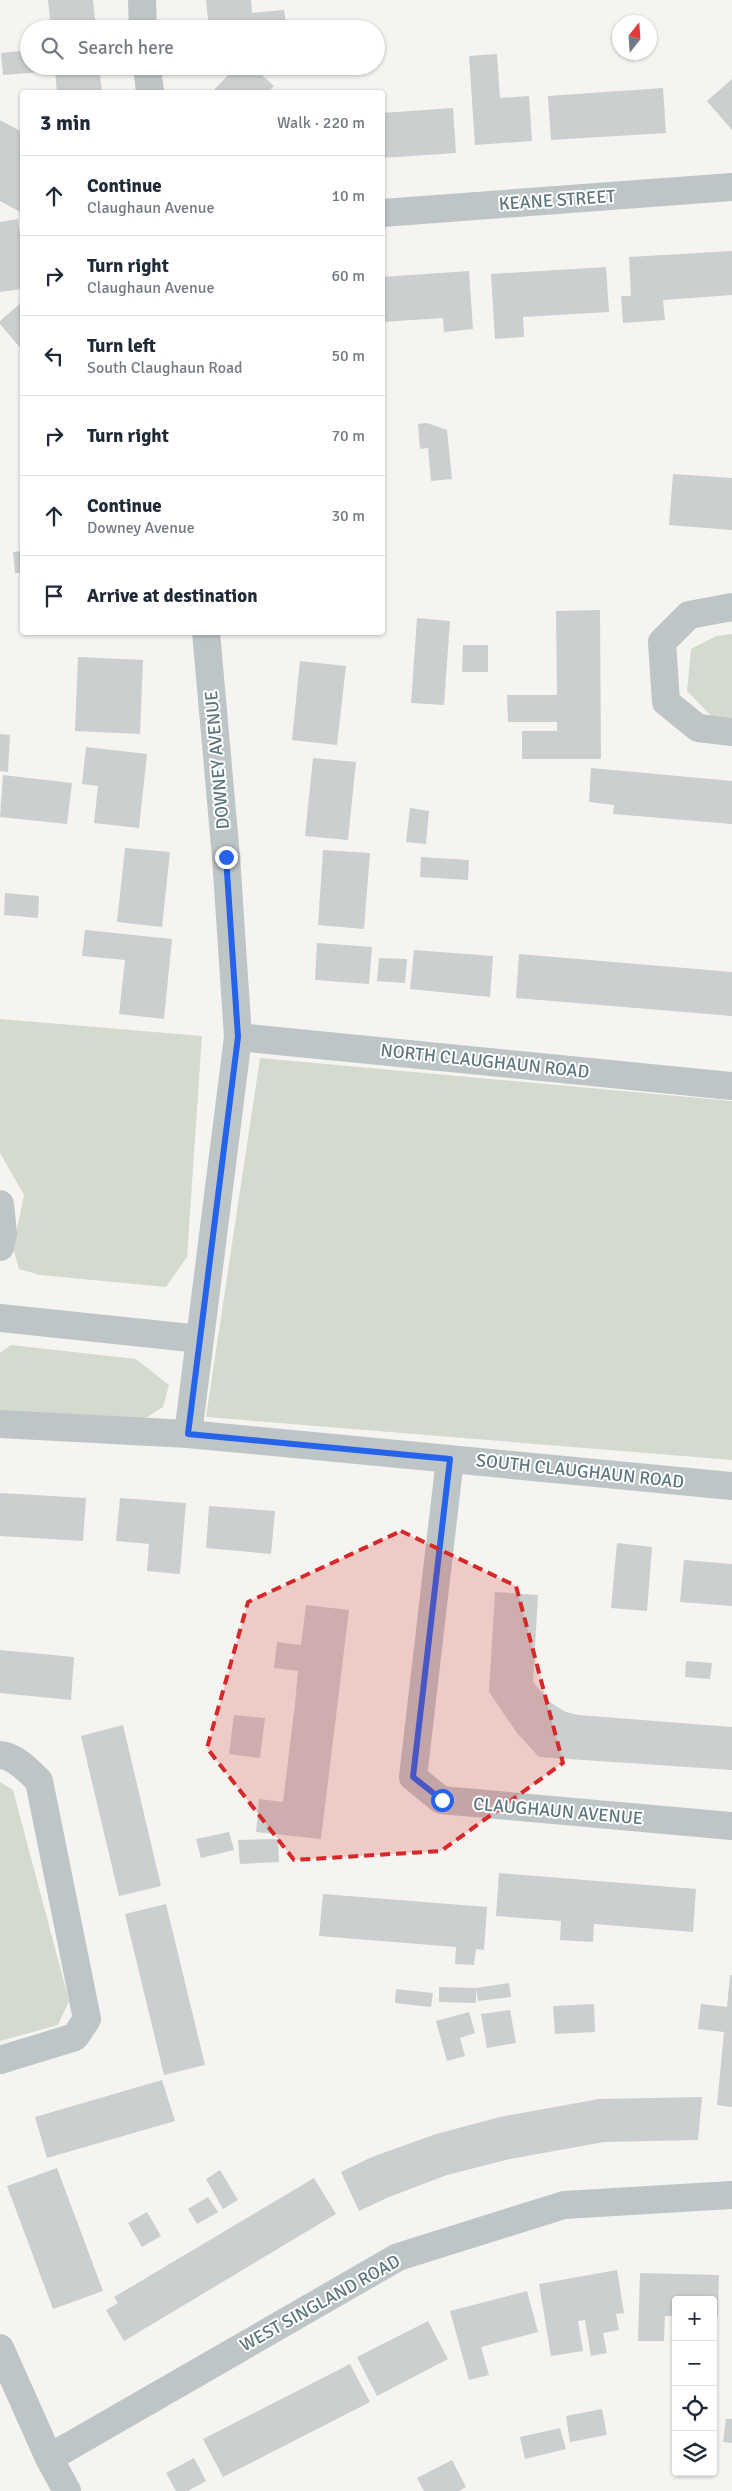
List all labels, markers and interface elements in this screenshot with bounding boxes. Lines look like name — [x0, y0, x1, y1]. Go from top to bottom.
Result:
north arrow — [612, 15, 657, 60]
search box — [20, 20, 385, 75]
icon: search — [38, 34, 66, 62]
text: Search here — [78, 36, 174, 60]
text: 3 min — [40, 110, 91, 136]
text: Walk · 220 m — [277, 113, 365, 133]
text: Continue — [87, 174, 162, 198]
icon: ahead — [40, 182, 68, 210]
street label: KEANE STREET — [498, 185, 616, 215]
text: 10 m — [331, 186, 365, 206]
text: Claughaun Avenue — [87, 198, 215, 218]
text: Turn right — [87, 254, 169, 278]
icon: right — [40, 262, 68, 290]
text: 60 m — [331, 266, 365, 286]
text: Claughaun Avenue — [87, 278, 215, 298]
text: Turn left — [87, 334, 156, 358]
icon: left — [40, 342, 68, 370]
text: 50 m — [331, 346, 365, 366]
text: South Claughaun Road — [87, 358, 243, 378]
icon: right — [40, 422, 68, 450]
text: Turn right — [87, 424, 169, 448]
text: 70 m — [331, 426, 365, 446]
text: Continue — [87, 494, 162, 518]
icon: ahead — [40, 502, 68, 530]
text: 30 m — [331, 506, 365, 526]
text: Downey Avenue — [87, 518, 195, 538]
icon: arrive — [40, 582, 68, 610]
text: Arrive at destination — [87, 584, 258, 608]
street label: DOWNEY AVENUE — [200, 690, 234, 830]
route end — [215, 846, 238, 869]
street label: NORTH CLAUGHAUN ROAD — [380, 1039, 590, 1083]
street label: SOUTH CLAUGHAUN ROAD — [475, 1449, 685, 1493]
route start — [431, 1789, 454, 1812]
street label: CLAUGHAUN AVENUE — [472, 1793, 644, 1829]
street label: WEST SINGLAND ROAD — [236, 2250, 404, 2356]
map controls — [672, 2296, 717, 2476]
button: + — [672, 2296, 717, 2341]
button: − — [672, 2341, 717, 2386]
button: locate — [672, 2386, 717, 2431]
button: layers — [672, 2431, 717, 2476]

